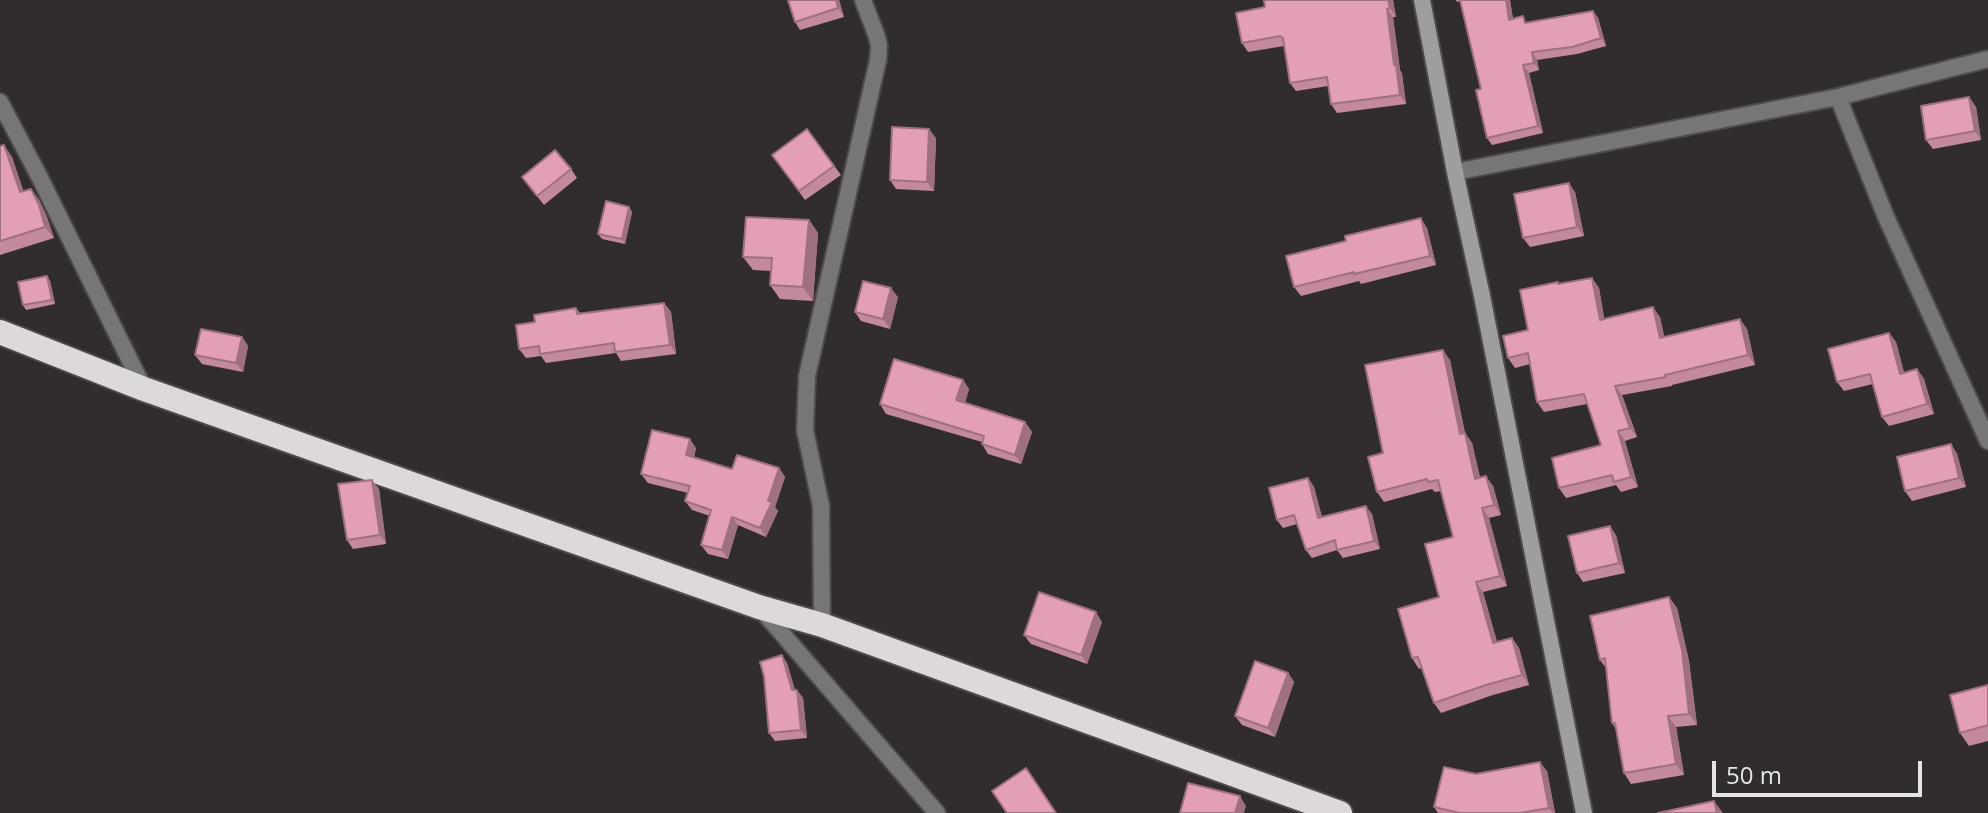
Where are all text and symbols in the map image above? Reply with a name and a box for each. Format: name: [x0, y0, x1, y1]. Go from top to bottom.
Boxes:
scale bar: [1716, 745, 1926, 795]
text: 50 m: [1726, 758, 1782, 791]

